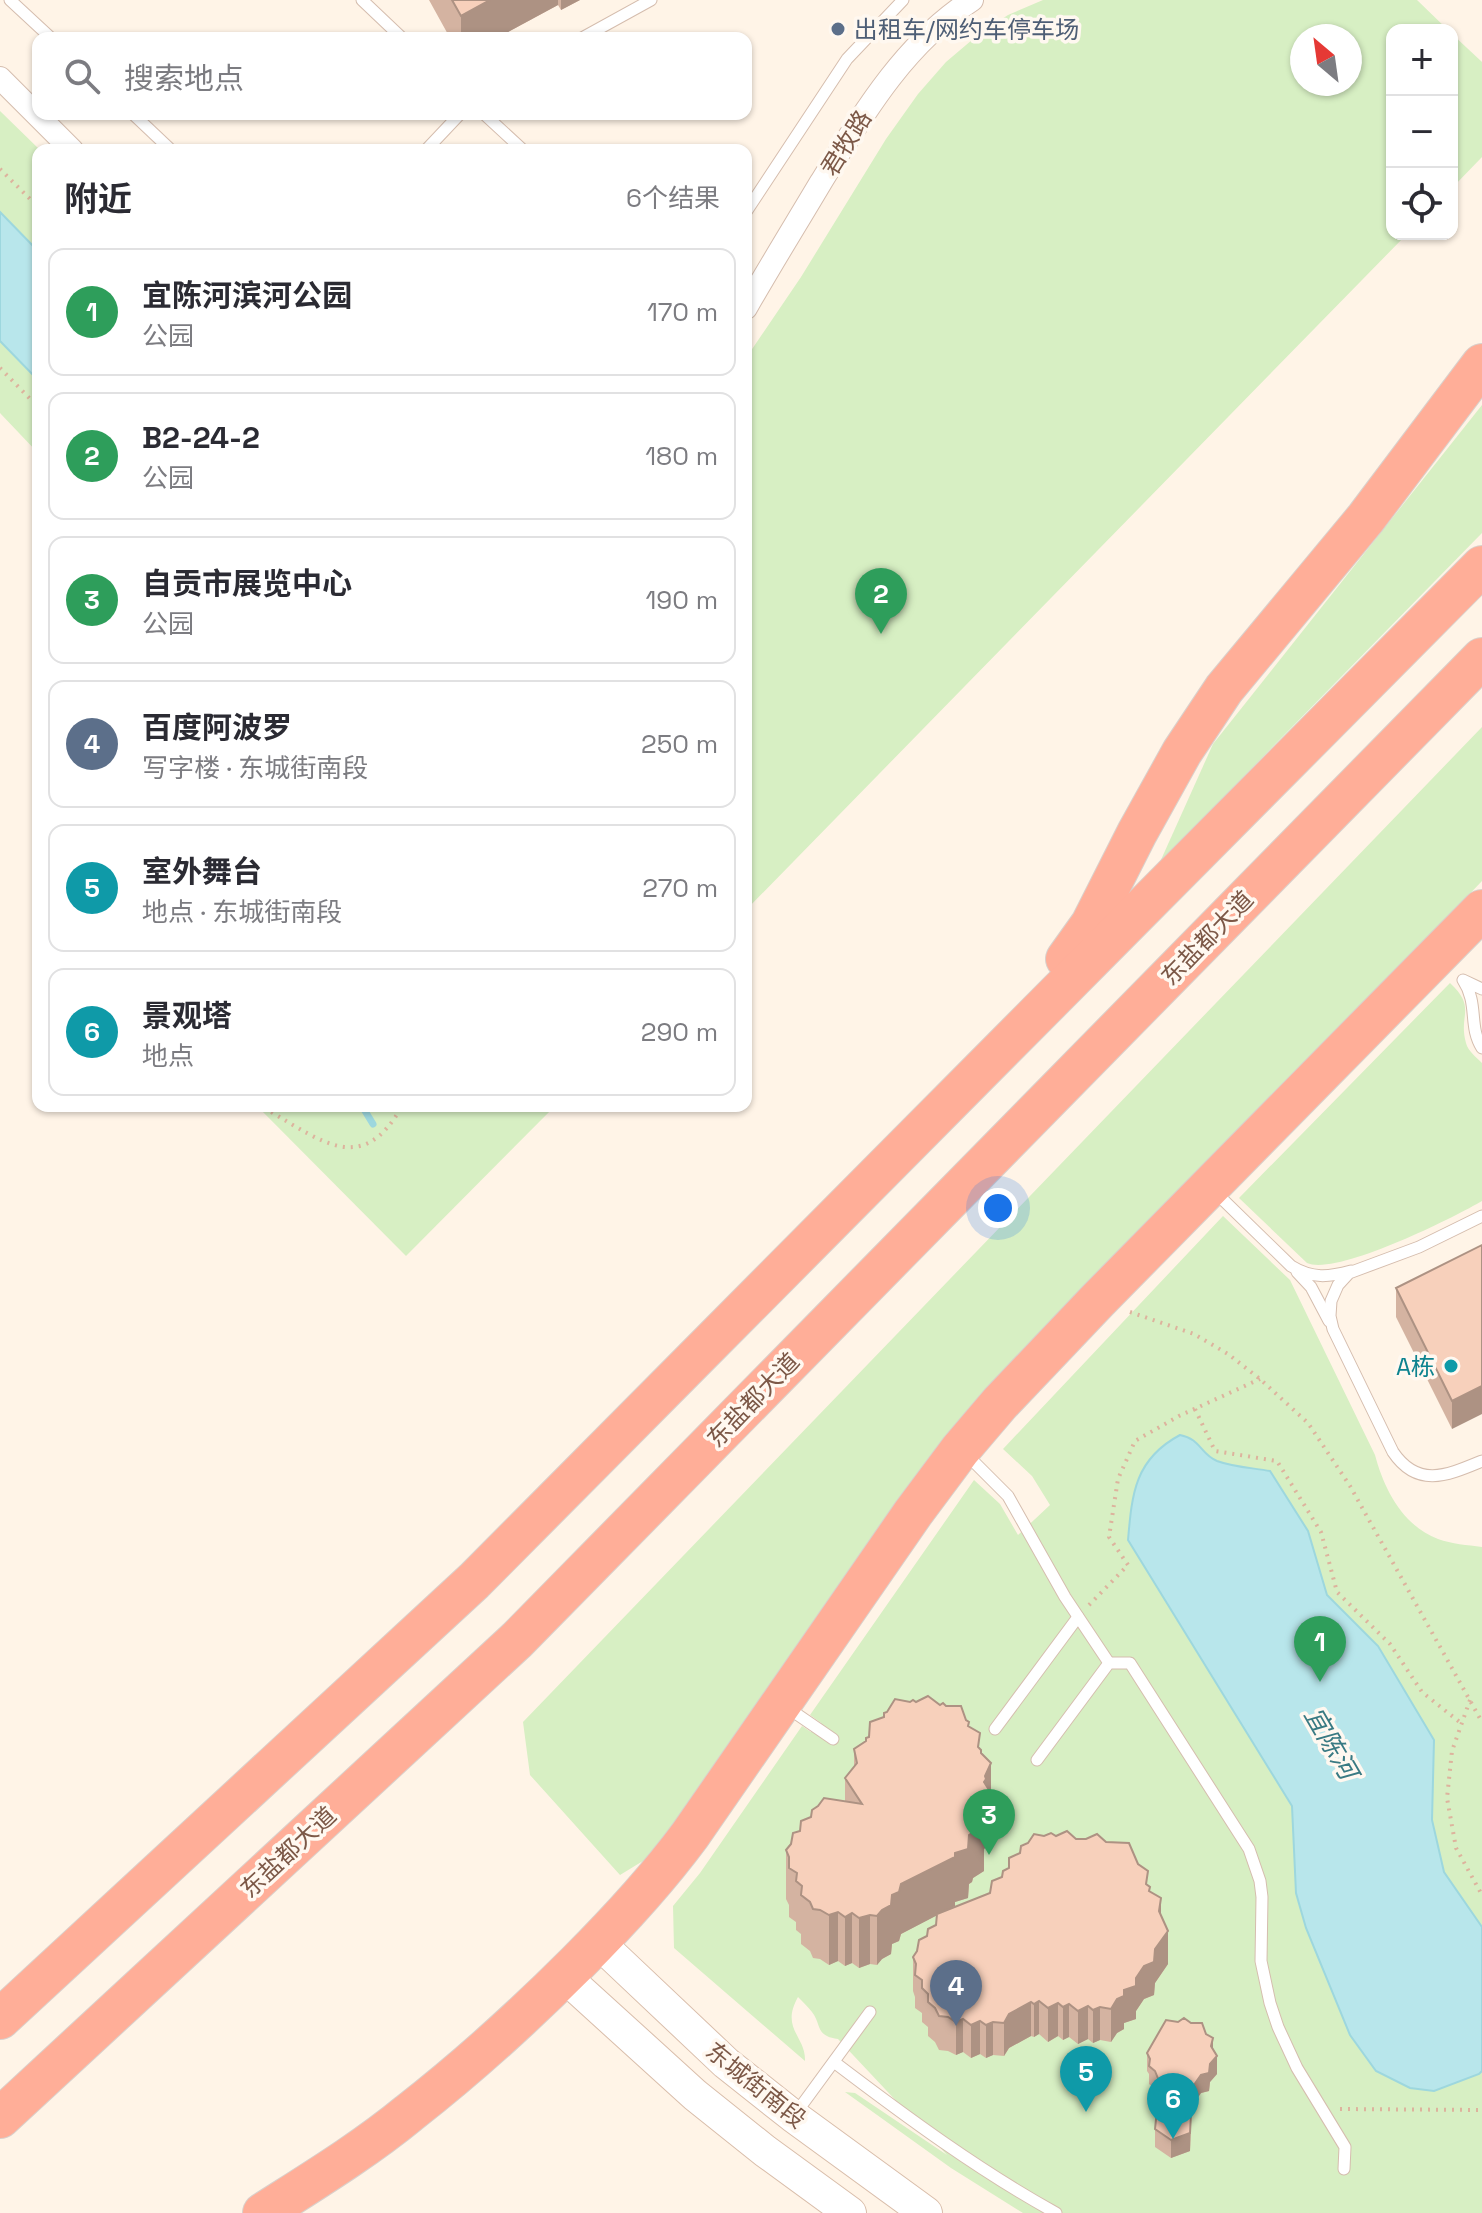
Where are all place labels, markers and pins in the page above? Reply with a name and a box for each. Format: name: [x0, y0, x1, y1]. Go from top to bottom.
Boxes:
place label: 出租车/网约车停车场: [854, 14, 1079, 45]
marker: 出租车/网约车停车场: [829, 20, 847, 38]
pin: 2: [855, 568, 907, 634]
place label: A栋: [1396, 1351, 1435, 1382]
marker: A栋: [1442, 1357, 1460, 1375]
pin: 1: [1294, 1616, 1346, 1682]
pin: 3: [963, 1789, 1015, 1855]
pin: 4: [930, 1960, 982, 2026]
pin: 5: [1060, 2046, 1112, 2112]
pin: 6: [1147, 2073, 1199, 2139]

